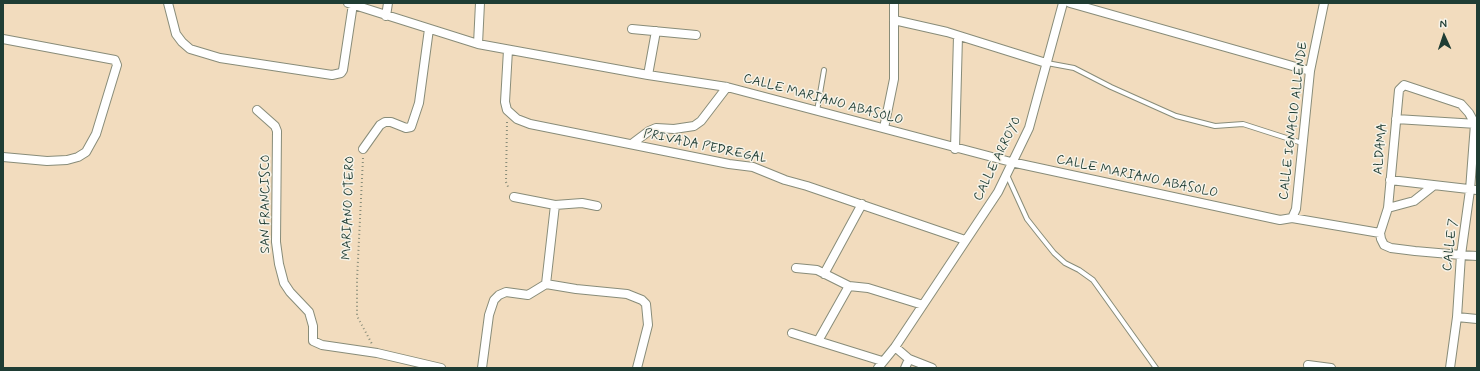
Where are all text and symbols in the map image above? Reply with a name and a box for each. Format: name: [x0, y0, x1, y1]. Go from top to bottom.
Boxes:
north arrow: [1424, 16, 1464, 56]
text: N: [1439, 17, 1447, 31]
street label: CALLE IGNACIO ALLENDE: [1277, 41, 1311, 201]
street label: CALLE MARIANO ABASOLO: [741, 71, 905, 129]
street label: CALLE ARROYO: [971, 114, 1025, 204]
street label: ALDAMA: [1371, 122, 1391, 176]
street label: PRIVADA PEDREGAL: [642, 126, 768, 168]
street label: CALLE MARIANO ABASOLO: [1055, 152, 1219, 202]
street label: SAN FRANCISCO: [258, 155, 274, 253]
street label: MARIANO OTERO: [339, 156, 359, 260]
street label: CALLE 7: [1440, 218, 1462, 272]

